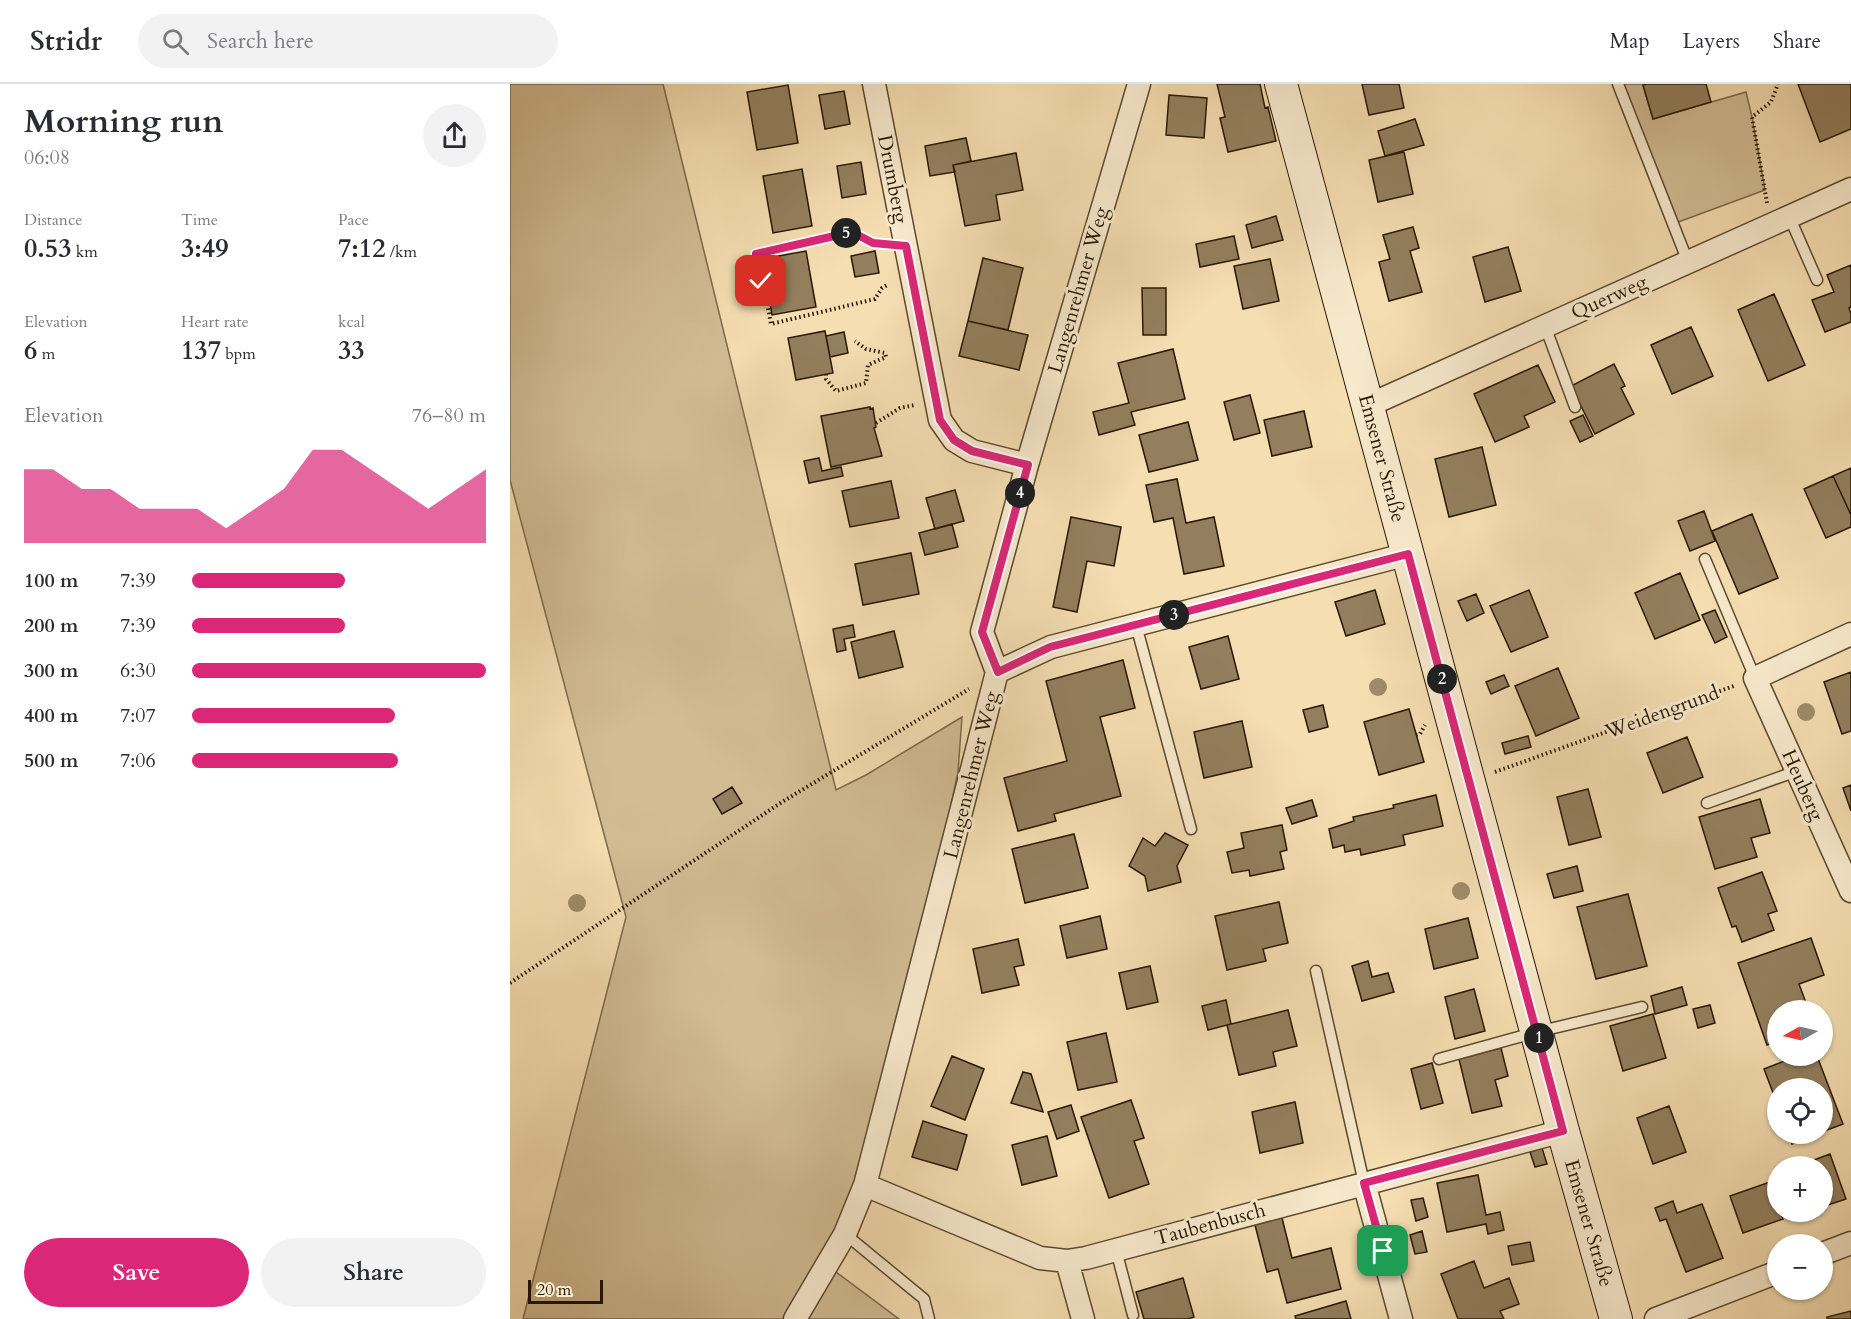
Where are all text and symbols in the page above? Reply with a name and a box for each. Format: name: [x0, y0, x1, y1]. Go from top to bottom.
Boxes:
search box: [138, 14, 558, 68]
text: Stridr: [30, 22, 102, 60]
icon: search: [159, 25, 192, 58]
text: Search here: [207, 26, 314, 56]
text: Map: [1610, 27, 1650, 56]
text: Layers: [1683, 27, 1740, 56]
text: Share: [1773, 27, 1821, 56]
text: Morning run: [24, 99, 224, 144]
button: share: [423, 104, 486, 167]
street label: Drumberg: [871, 132, 915, 226]
text: 06:08: [24, 144, 70, 171]
street label: Langenrehmer Weg: [1041, 203, 1115, 376]
text: Distance: [24, 209, 82, 231]
text: Time: [181, 209, 218, 231]
text: Pace: [338, 209, 369, 231]
pin: 5: [831, 218, 861, 248]
text: 5: [842, 222, 850, 244]
text: 0.53: [24, 231, 72, 266]
text: 3:49: [181, 231, 229, 266]
text: 7:12: [338, 231, 386, 266]
text: km: [72, 241, 98, 263]
text: /km: [386, 241, 417, 263]
pin: [735, 255, 786, 306]
icon: check: [744, 264, 777, 297]
street label: Querweg: [1567, 268, 1652, 326]
text: Elevation: [24, 311, 88, 333]
text: Heart rate: [181, 311, 249, 333]
text: kcal: [338, 311, 365, 333]
text: 6: [24, 333, 37, 368]
text: 137: [181, 333, 221, 368]
text: 33: [338, 333, 365, 368]
text: m: [37, 343, 55, 365]
text: bpm: [221, 343, 256, 365]
street label: Emsener Straße: [1352, 391, 1412, 525]
text: Elevation: [24, 402, 103, 429]
text: 76–80 m: [412, 402, 486, 429]
pin: 4: [1005, 478, 1035, 508]
text: 4: [1016, 482, 1024, 504]
text: 100 m: [24, 567, 79, 594]
text: 7:39: [120, 567, 156, 594]
pin: 3: [1159, 600, 1189, 630]
text: 3: [1170, 604, 1178, 626]
text: 200 m: [24, 612, 79, 639]
text: 7:39: [120, 612, 156, 639]
text: 300 m: [24, 657, 79, 684]
text: 6:30: [120, 657, 156, 684]
pin: 2: [1427, 664, 1457, 694]
text: 2: [1438, 668, 1446, 690]
street label: Weidengrund: [1600, 679, 1723, 745]
street label: Langenrehmer Weg: [937, 687, 1005, 862]
text: 400 m: [24, 702, 79, 729]
text: 7:07: [120, 702, 156, 729]
street label: Heuberg: [1775, 745, 1831, 826]
text: 500 m: [24, 747, 79, 774]
text: 7:06: [120, 747, 156, 774]
north arrow: [1767, 1000, 1833, 1066]
map controls: [1767, 1000, 1833, 1300]
pin: 1: [1524, 1023, 1554, 1053]
text: 1: [1535, 1027, 1543, 1049]
button: locate: [1767, 1078, 1833, 1144]
street label: Emsener Straße: [1558, 1156, 1620, 1290]
button: +: [1767, 1156, 1833, 1222]
street label: Taubenbusch: [1151, 1196, 1269, 1252]
pin: [1357, 1225, 1408, 1276]
icon: arrive: [1366, 1234, 1399, 1267]
button: −: [1767, 1234, 1833, 1300]
button: Save: [24, 1238, 249, 1307]
button: Share: [261, 1238, 486, 1307]
scale bar: [528, 1277, 603, 1304]
text: 20 m: [537, 1279, 571, 1301]

